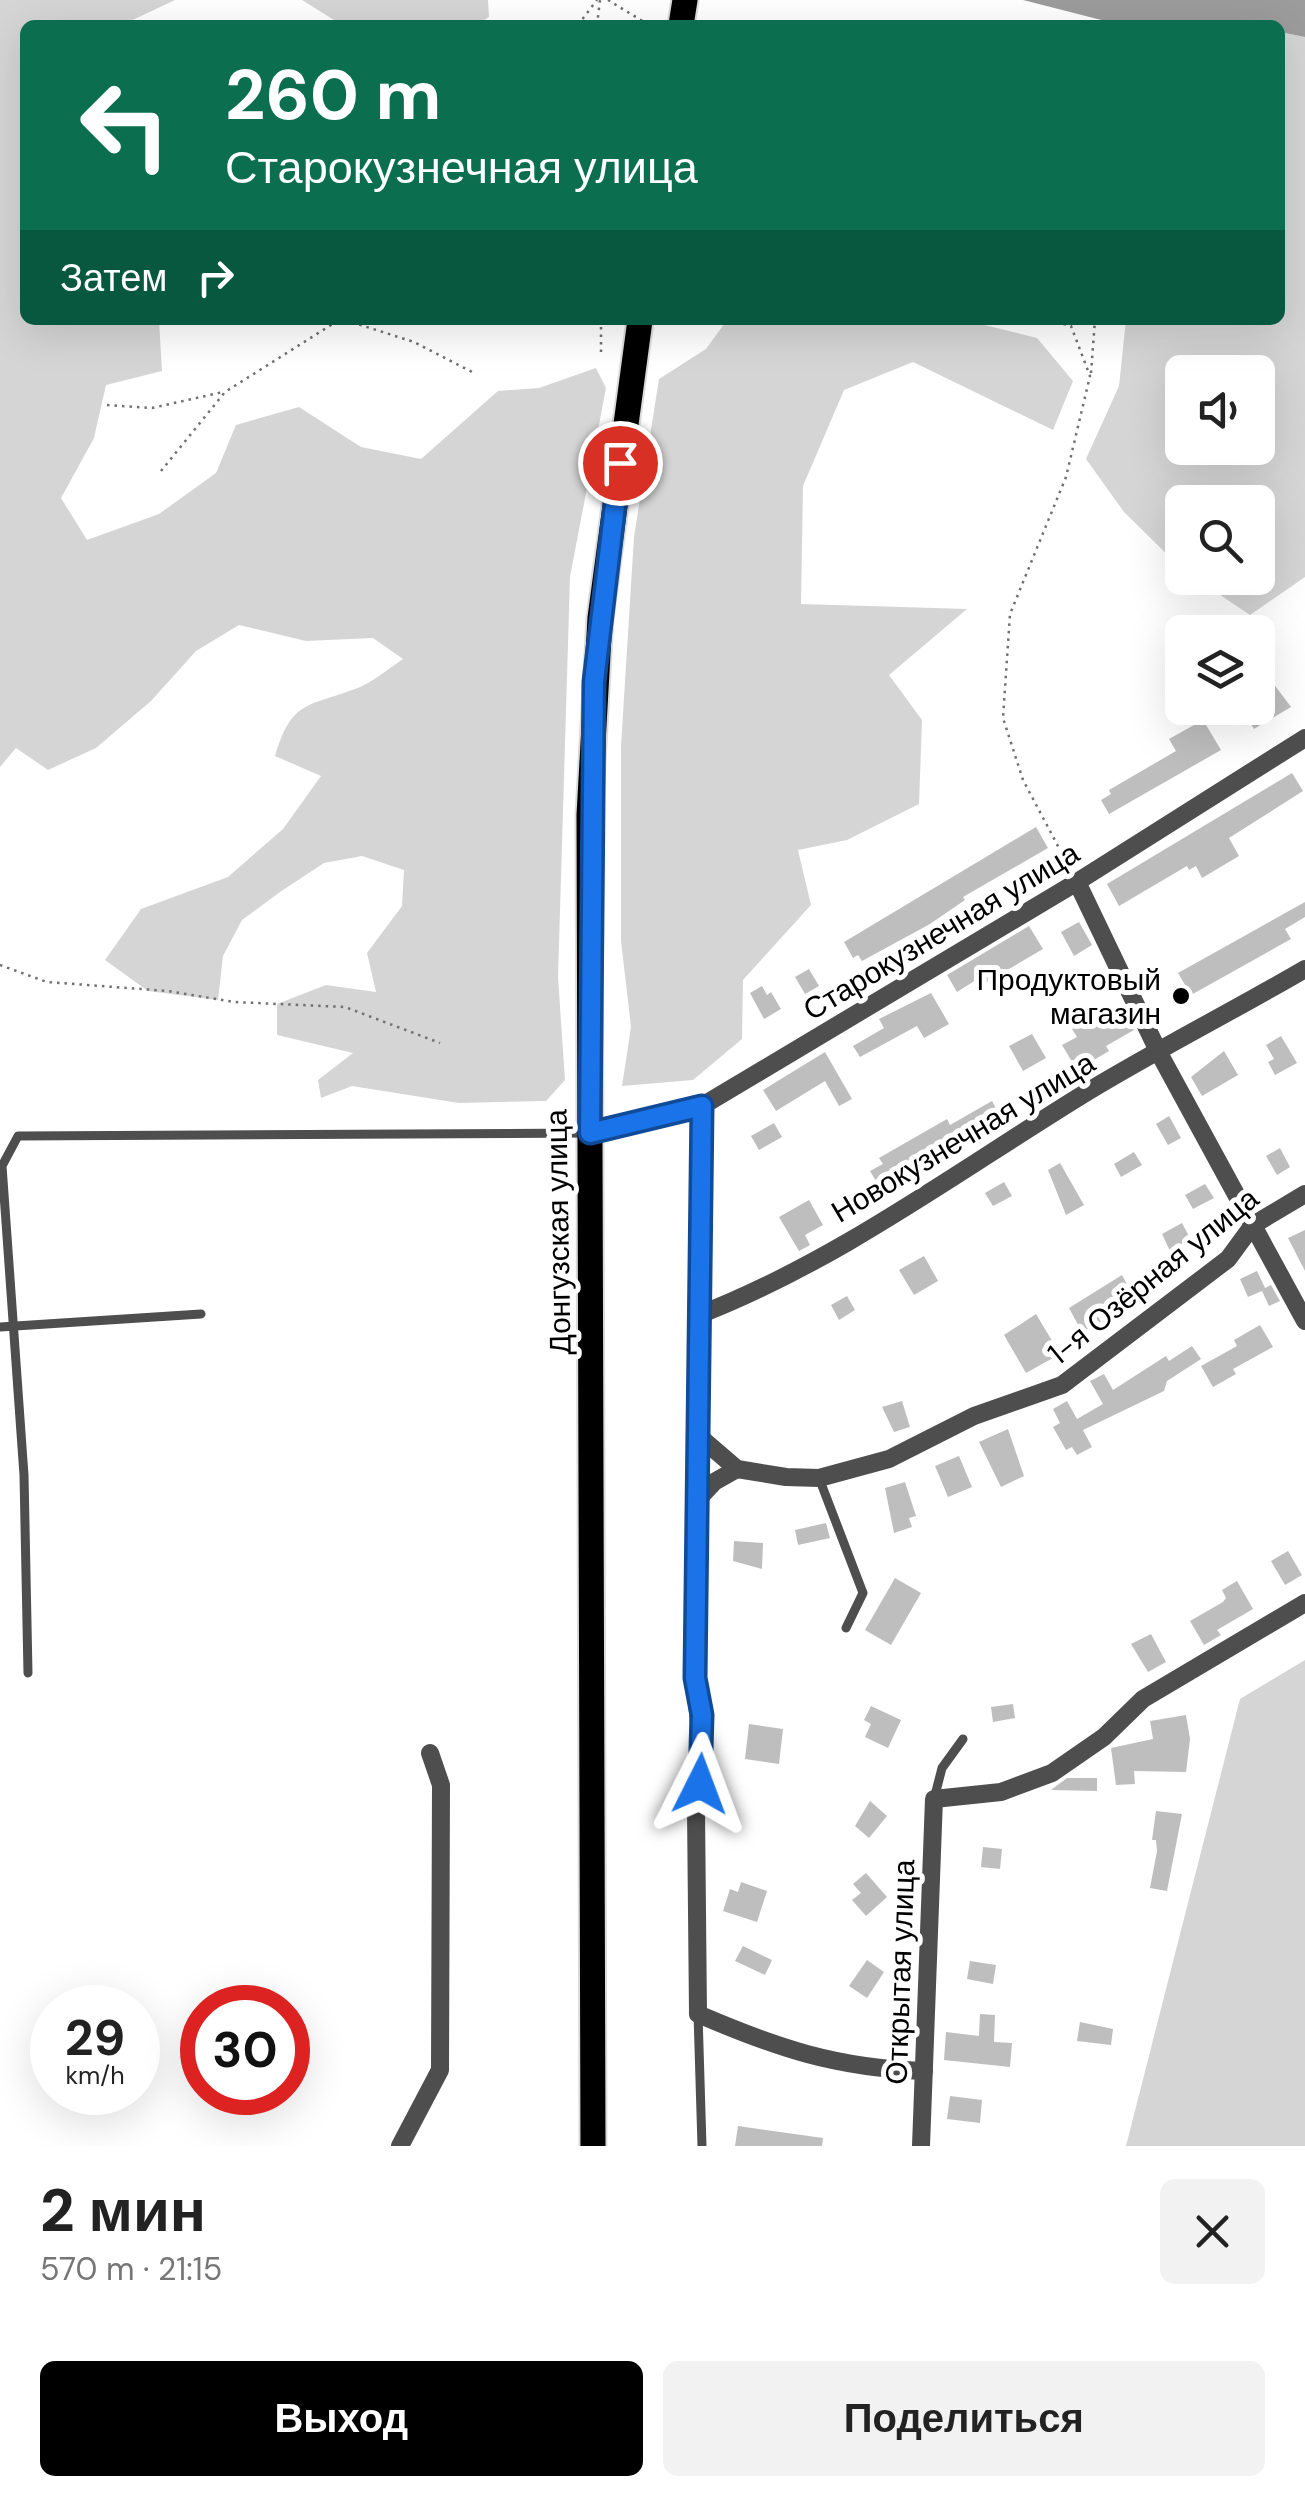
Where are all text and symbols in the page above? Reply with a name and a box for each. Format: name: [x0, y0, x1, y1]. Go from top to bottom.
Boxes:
text: 260 m: [225, 50, 441, 141]
icon: left: [60, 60, 190, 190]
text: Старокузнечная улица: [225, 138, 698, 197]
icon: right: [188, 250, 243, 305]
text: Затем: [60, 253, 168, 303]
map controls: [1165, 355, 1275, 725]
button: sound: [1165, 355, 1275, 465]
pin: [578, 421, 663, 506]
icon: arrive: [593, 436, 648, 491]
button: search: [1165, 485, 1275, 595]
button: layers: [1165, 615, 1275, 725]
street label: Старокузнечная улица: [796, 833, 1086, 1029]
place label: Продуктовый магазин: [976, 960, 1161, 1033]
marker: Продуктовый магазин: [1170, 985, 1192, 1007]
street label: Новокузнечная улица: [824, 1043, 1102, 1231]
street label: Донгузская улица: [536, 1109, 580, 1355]
street label: 1-я Озёрная улица: [1040, 1179, 1267, 1373]
position arrow: [648, 1732, 752, 1836]
street label: Открытая улица: [877, 1858, 923, 2085]
speed limit sign: 30: [180, 1985, 310, 2115]
text: 29: [65, 2005, 125, 2071]
text: km/h: [65, 2059, 125, 2092]
text: 2 мин: [40, 2171, 206, 2250]
button: close: [1160, 2179, 1265, 2284]
text: 570 m · 21:15: [40, 2248, 222, 2290]
button: Выход: [40, 2361, 643, 2476]
button: Поделиться: [663, 2361, 1265, 2476]

